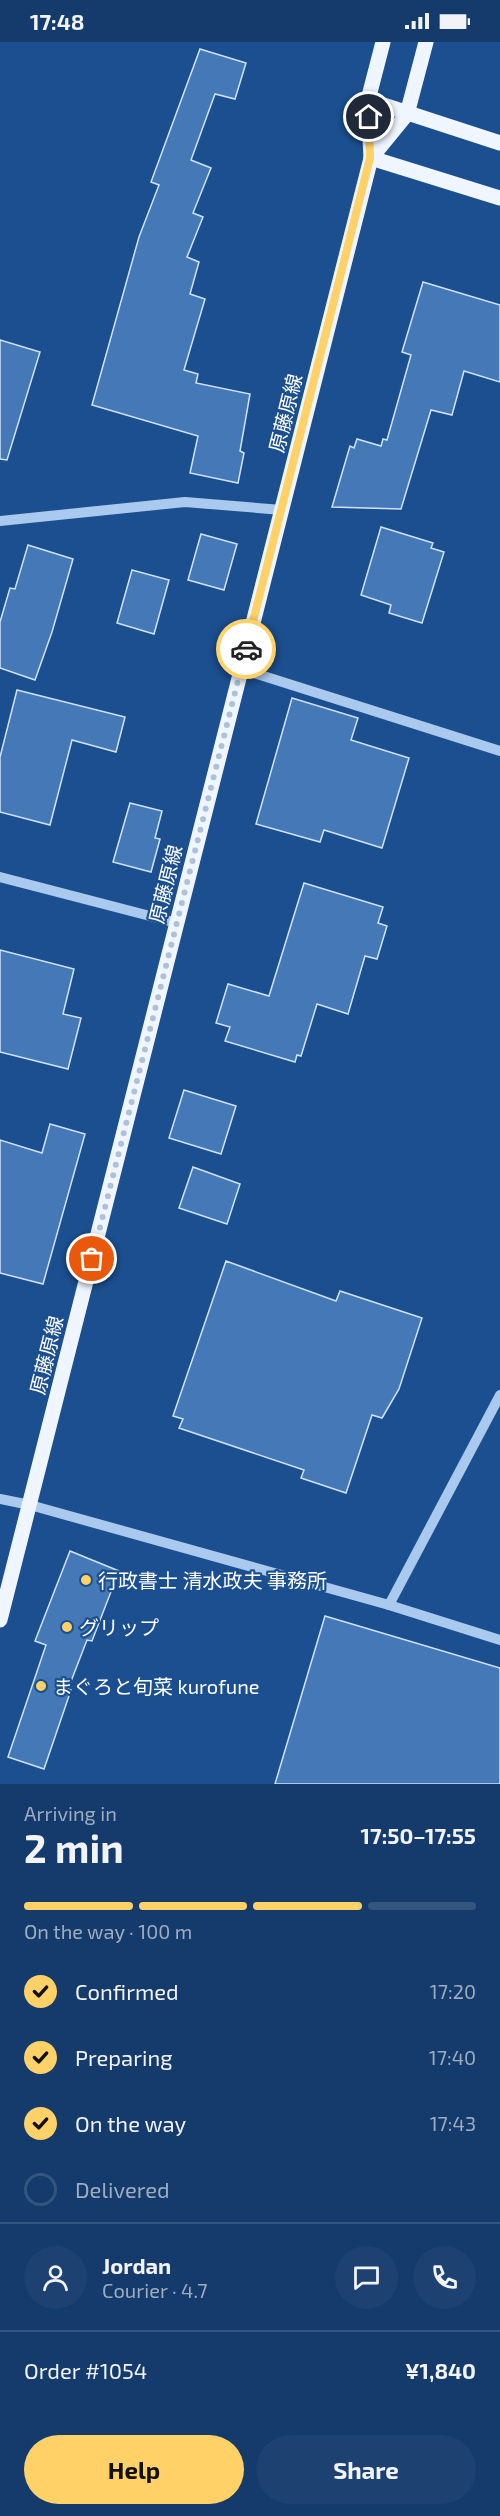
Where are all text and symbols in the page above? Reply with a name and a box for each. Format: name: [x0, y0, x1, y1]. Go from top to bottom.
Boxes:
text: 17:48: [30, 8, 85, 34]
pin: [343, 91, 394, 142]
icon: home: [352, 100, 385, 133]
street label: 原藤原線: [264, 371, 306, 455]
courier: [216, 619, 276, 679]
icon: car: [230, 633, 263, 666]
street label: 原藤原線: [144, 842, 186, 926]
pin: [66, 1233, 117, 1284]
icon: bag: [75, 1242, 108, 1275]
street label: 原藤原線: [25, 1313, 67, 1397]
place label: 行政書士 清水政夫 事務所: [98, 1568, 327, 1592]
marker: 行政書士 清水政夫 事務所: [79, 1573, 93, 1587]
place label: グリップ: [79, 1615, 159, 1639]
marker: グリップ: [60, 1620, 74, 1634]
place label: まぐろと旬菜 kurofune: [53, 1674, 260, 1698]
marker: まぐろと旬菜 kurofune: [34, 1679, 48, 1693]
text: Arriving in: [24, 1801, 117, 1825]
text: 17:50–17:55: [361, 1822, 476, 1848]
text: 2 min: [24, 1824, 124, 1871]
text: On the way · 100 m: [24, 1919, 192, 1943]
icon: check: [24, 1975, 57, 2008]
text: Confirmed: [75, 1978, 179, 2004]
text: 17:20: [430, 1979, 476, 2003]
icon: check: [24, 2041, 57, 2074]
text: Preparing: [75, 2044, 173, 2070]
text: 17:40: [429, 2045, 476, 2069]
icon: check: [24, 2107, 57, 2140]
text: On the way: [75, 2110, 186, 2136]
text: 17:43: [430, 2111, 476, 2135]
text: Delivered: [75, 2176, 170, 2202]
button: person: [24, 2246, 87, 2309]
button: chat: [335, 2246, 398, 2309]
button: phone: [413, 2246, 476, 2309]
text: Jordan: [102, 2252, 171, 2278]
text: Courier · 4.7: [102, 2278, 208, 2302]
text: Order #1054: [24, 2357, 147, 2383]
text: ¥1,840: [405, 2357, 476, 2383]
button: Help: [24, 2435, 244, 2504]
button: Share: [256, 2435, 476, 2504]

